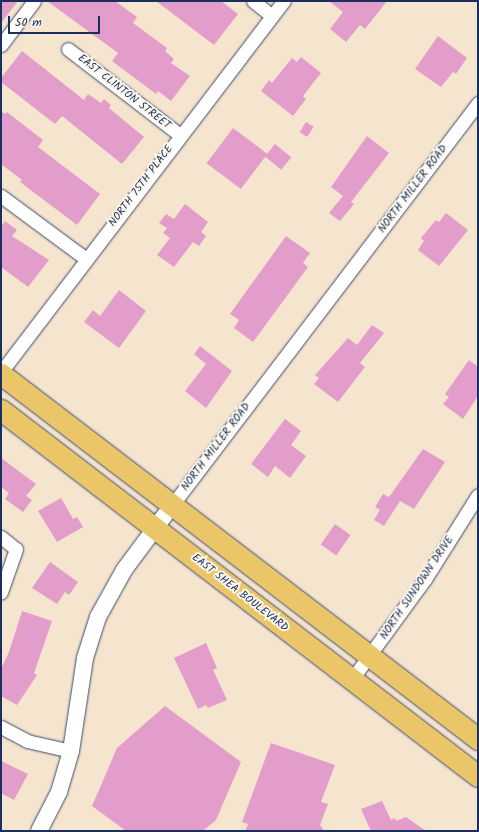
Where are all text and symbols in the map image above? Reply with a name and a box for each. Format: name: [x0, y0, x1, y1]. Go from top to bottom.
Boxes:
scale bar: [10, 8, 102, 34]
text: 50 m: [15, 13, 42, 32]
street label: EAST CLINTON STREET: [75, 52, 173, 132]
street label: NORTH MILLER ROAD: [376, 142, 450, 236]
street label: NORTH 75TH PLACE: [106, 143, 176, 229]
street label: NORTH MILLER ROAD: [179, 400, 253, 494]
street label: NORTH SUNDOWN DRIVE: [378, 534, 456, 642]
street label: EAST SHEA BOULEVARD: [189, 551, 291, 635]

